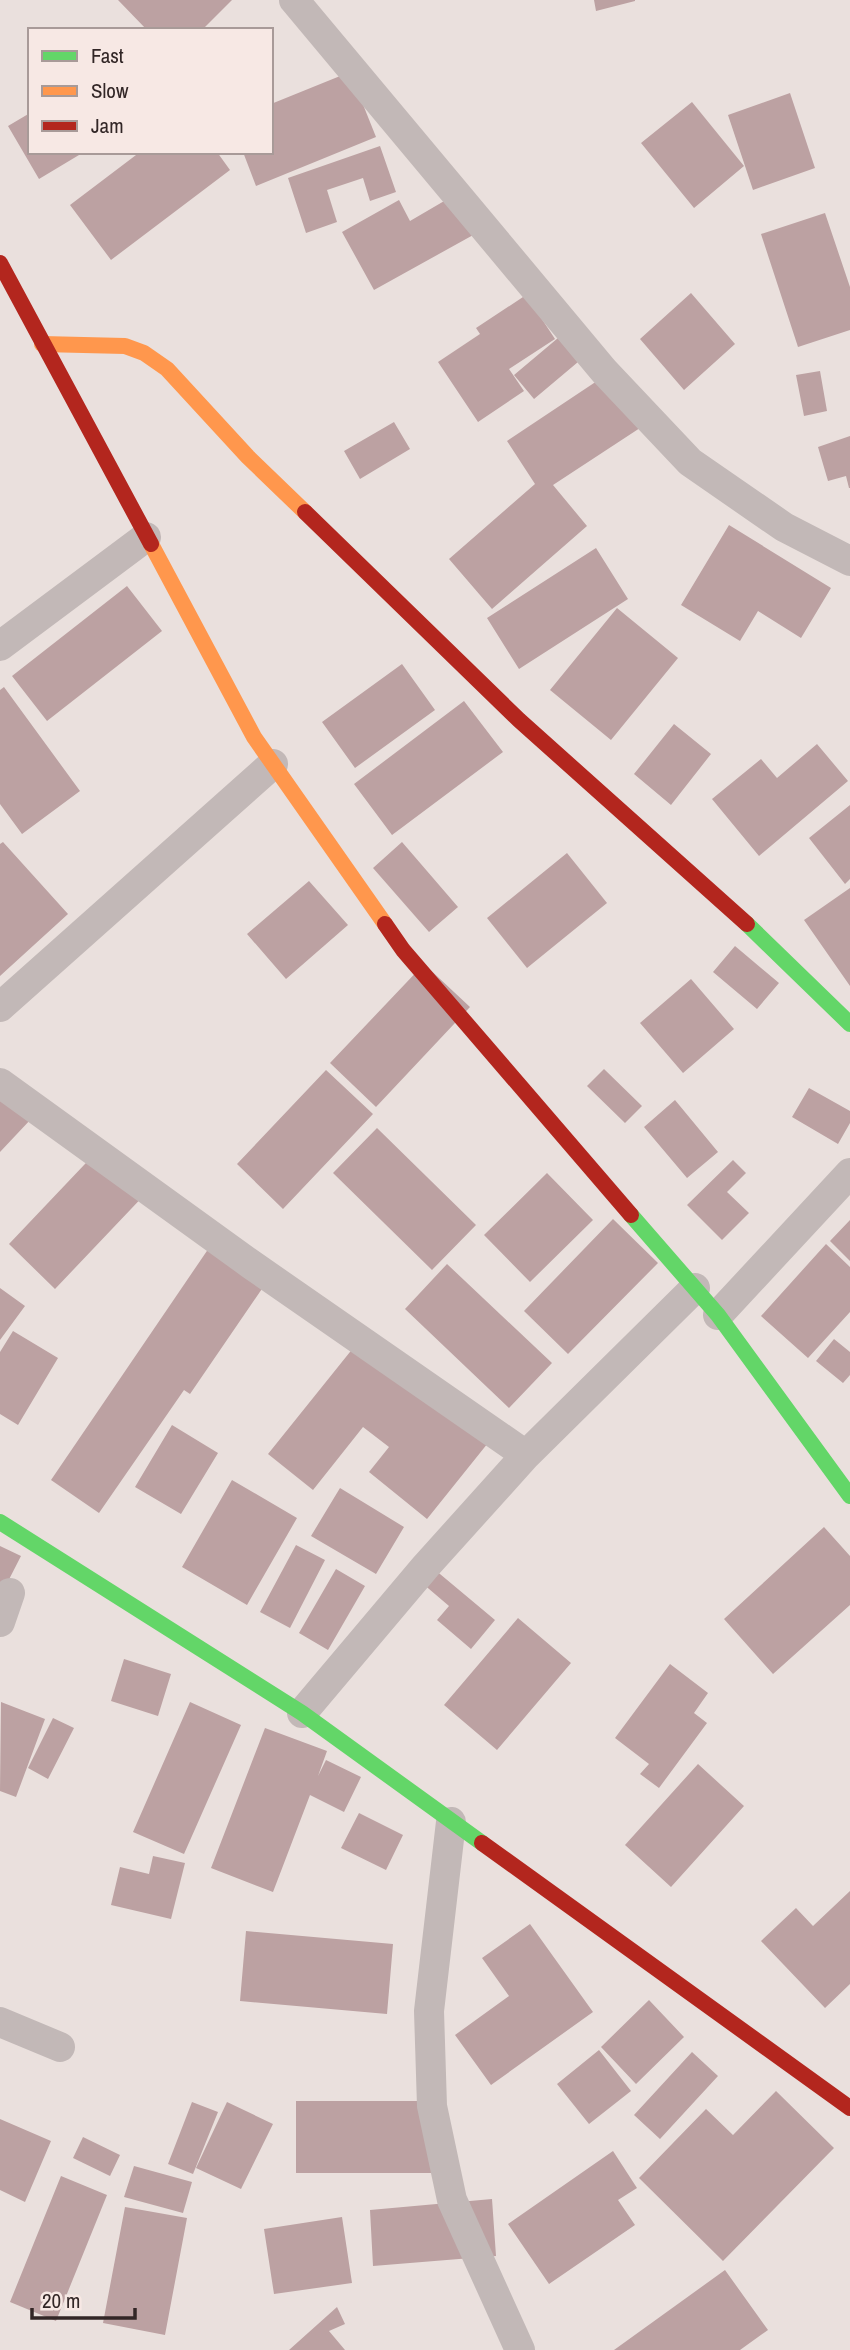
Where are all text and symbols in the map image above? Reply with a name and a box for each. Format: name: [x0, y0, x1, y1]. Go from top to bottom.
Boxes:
legend: [28, 28, 273, 154]
text: Fast: [91, 41, 124, 70]
text: Slow: [91, 76, 129, 105]
text: Jam: [91, 111, 124, 140]
scale bar: [32, 2276, 135, 2320]
text: 20 m: [42, 2286, 80, 2315]

